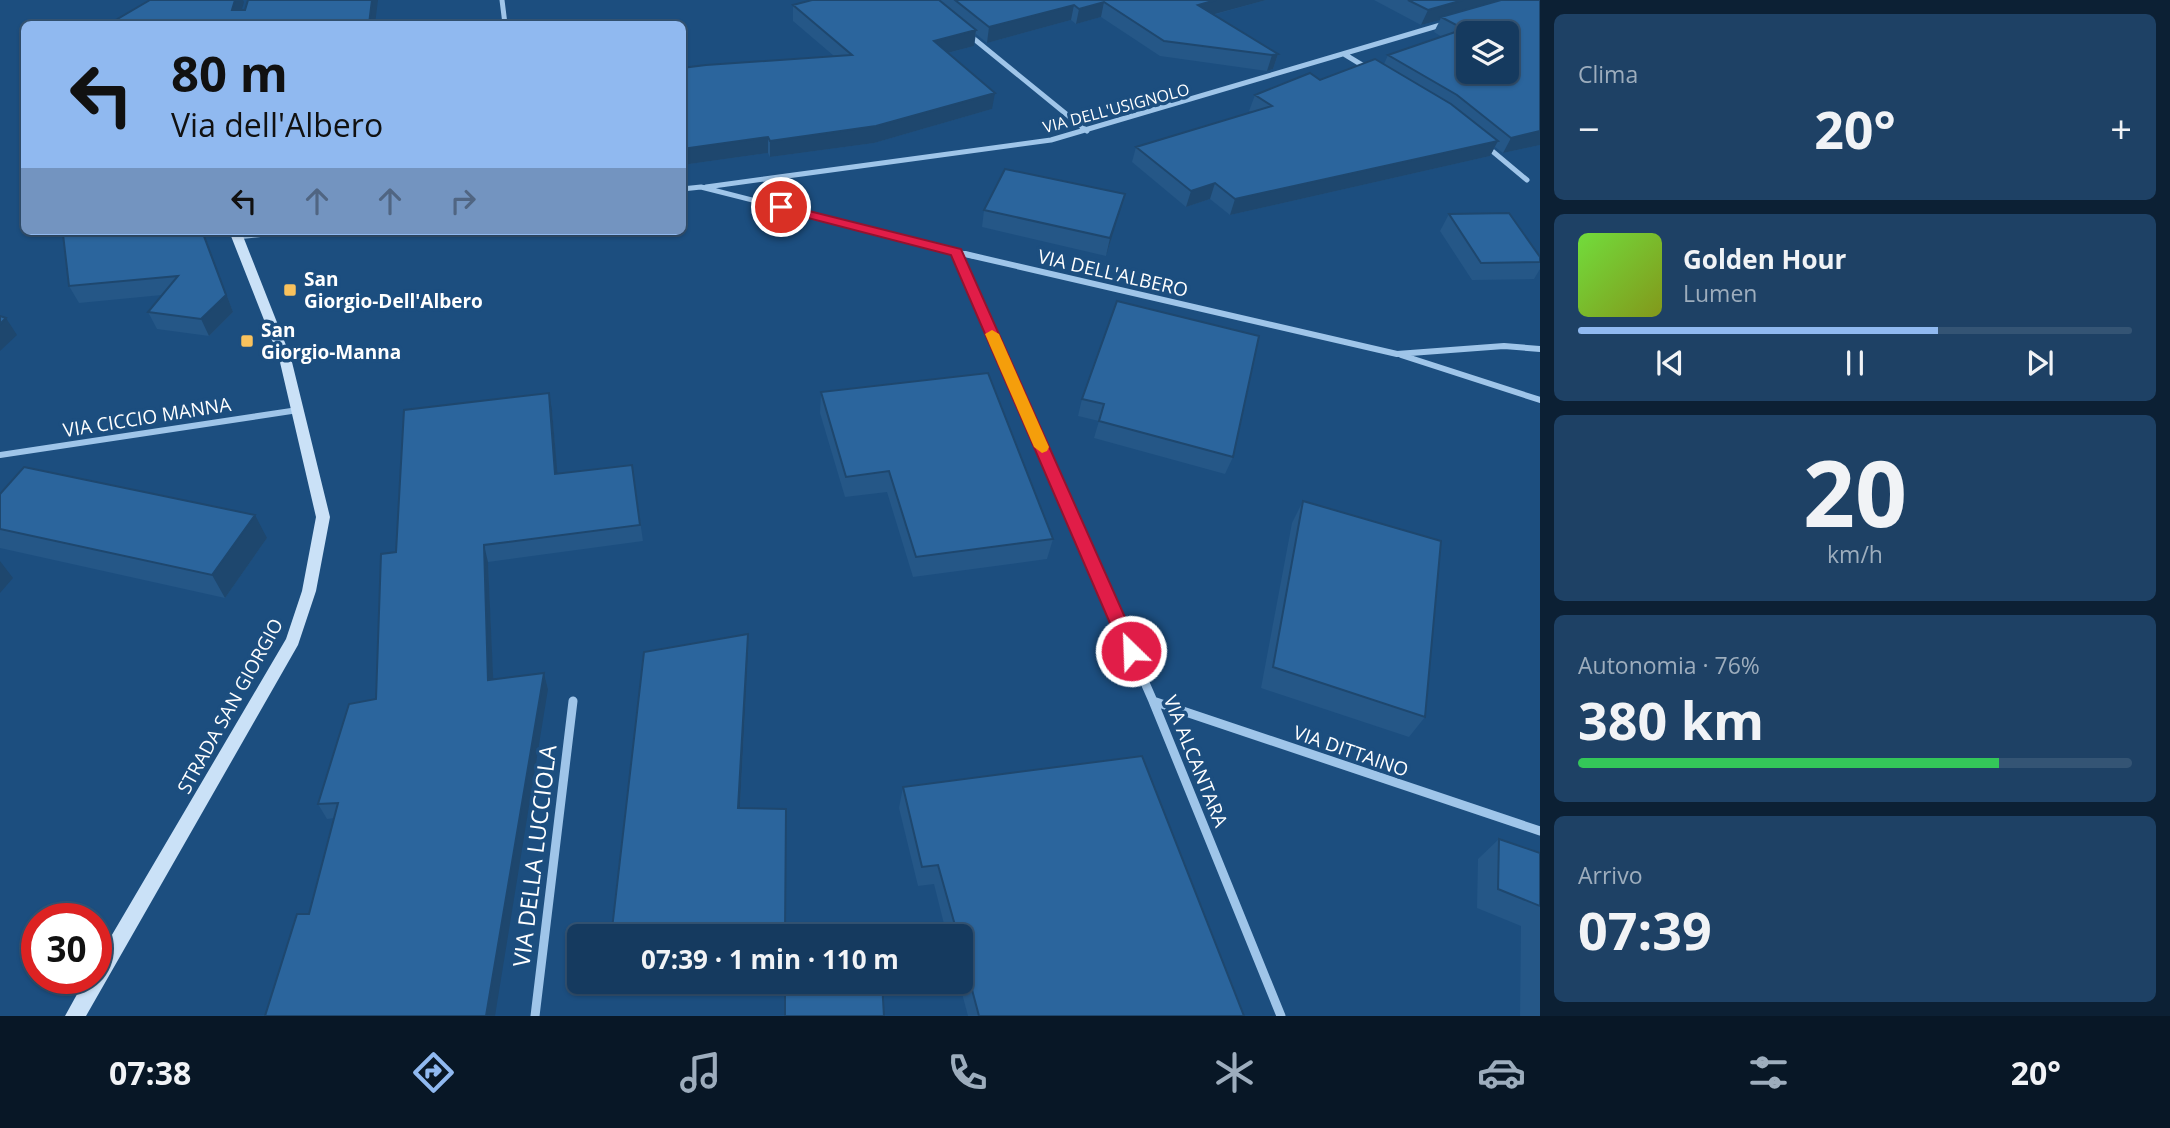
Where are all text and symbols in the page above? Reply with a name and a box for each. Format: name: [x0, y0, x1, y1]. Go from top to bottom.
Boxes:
map controls: [1456, 21, 1519, 84]
button: layers: [1456, 21, 1519, 84]
text: 80 m: [171, 40, 288, 106]
icon: left: [56, 49, 147, 140]
text: Clima: [1578, 58, 1638, 90]
street label: VIA DELL'USIGNOLO: [1040, 78, 1192, 138]
text: 20°: [1814, 93, 1896, 164]
text: −: [1578, 102, 1600, 154]
text: +: [2110, 102, 2132, 154]
text: Via dell'Albero: [171, 103, 383, 146]
pin: [751, 177, 811, 237]
icon: left: [225, 182, 263, 220]
icon: ahead: [298, 182, 336, 220]
icon: ahead: [371, 182, 409, 220]
icon: right: [444, 182, 482, 220]
icon: arrive: [762, 188, 800, 226]
text: Golden Hour: [1683, 241, 1846, 277]
street label: VIA DELL'ALBERO: [1035, 243, 1191, 303]
place label: San Giorgio-Dell'Albero: [304, 266, 483, 314]
text: Lumen: [1683, 277, 1757, 309]
marker: San Giorgio-Dell'Albero: [282, 282, 298, 298]
place label: San Giorgio-Manna: [261, 317, 401, 365]
marker: San Giorgio-Manna: [239, 333, 255, 349]
icon: previous: [1651, 344, 1689, 382]
icon: pause: [1836, 344, 1874, 382]
icon: next: [2021, 344, 2059, 382]
street label: VIA CICCIO MANNA: [61, 391, 233, 443]
text: 20: [1803, 430, 1907, 554]
text: km/h: [1827, 538, 1883, 570]
street label: STRADA SAN GIORGIO: [171, 614, 289, 798]
position arrow: [1094, 614, 1168, 688]
text: Autonomia · 76%: [1578, 649, 1760, 681]
text: 380 km: [1578, 684, 1764, 755]
street label: VIA ALCANTARA: [1158, 691, 1234, 831]
street label: VIA DITTAINO: [1290, 719, 1412, 783]
street label: VIA DELLA LUCCIOLA: [505, 743, 564, 969]
text: Arrivo: [1578, 859, 1642, 891]
text: 07:39: [1578, 894, 1712, 965]
speed limit sign: 30: [21, 903, 112, 994]
text: 07:39 · 1 min · 110 m: [641, 941, 899, 977]
icon: directions: [409, 1048, 458, 1097]
icon: music: [676, 1048, 725, 1097]
icon: phone: [943, 1048, 992, 1097]
icon: climate: [1210, 1048, 1259, 1097]
icon: car: [1477, 1048, 1526, 1097]
icon: filters: [1744, 1048, 1793, 1097]
text: 07:38: [109, 1051, 191, 1094]
text: 20°: [2011, 1051, 2061, 1094]

